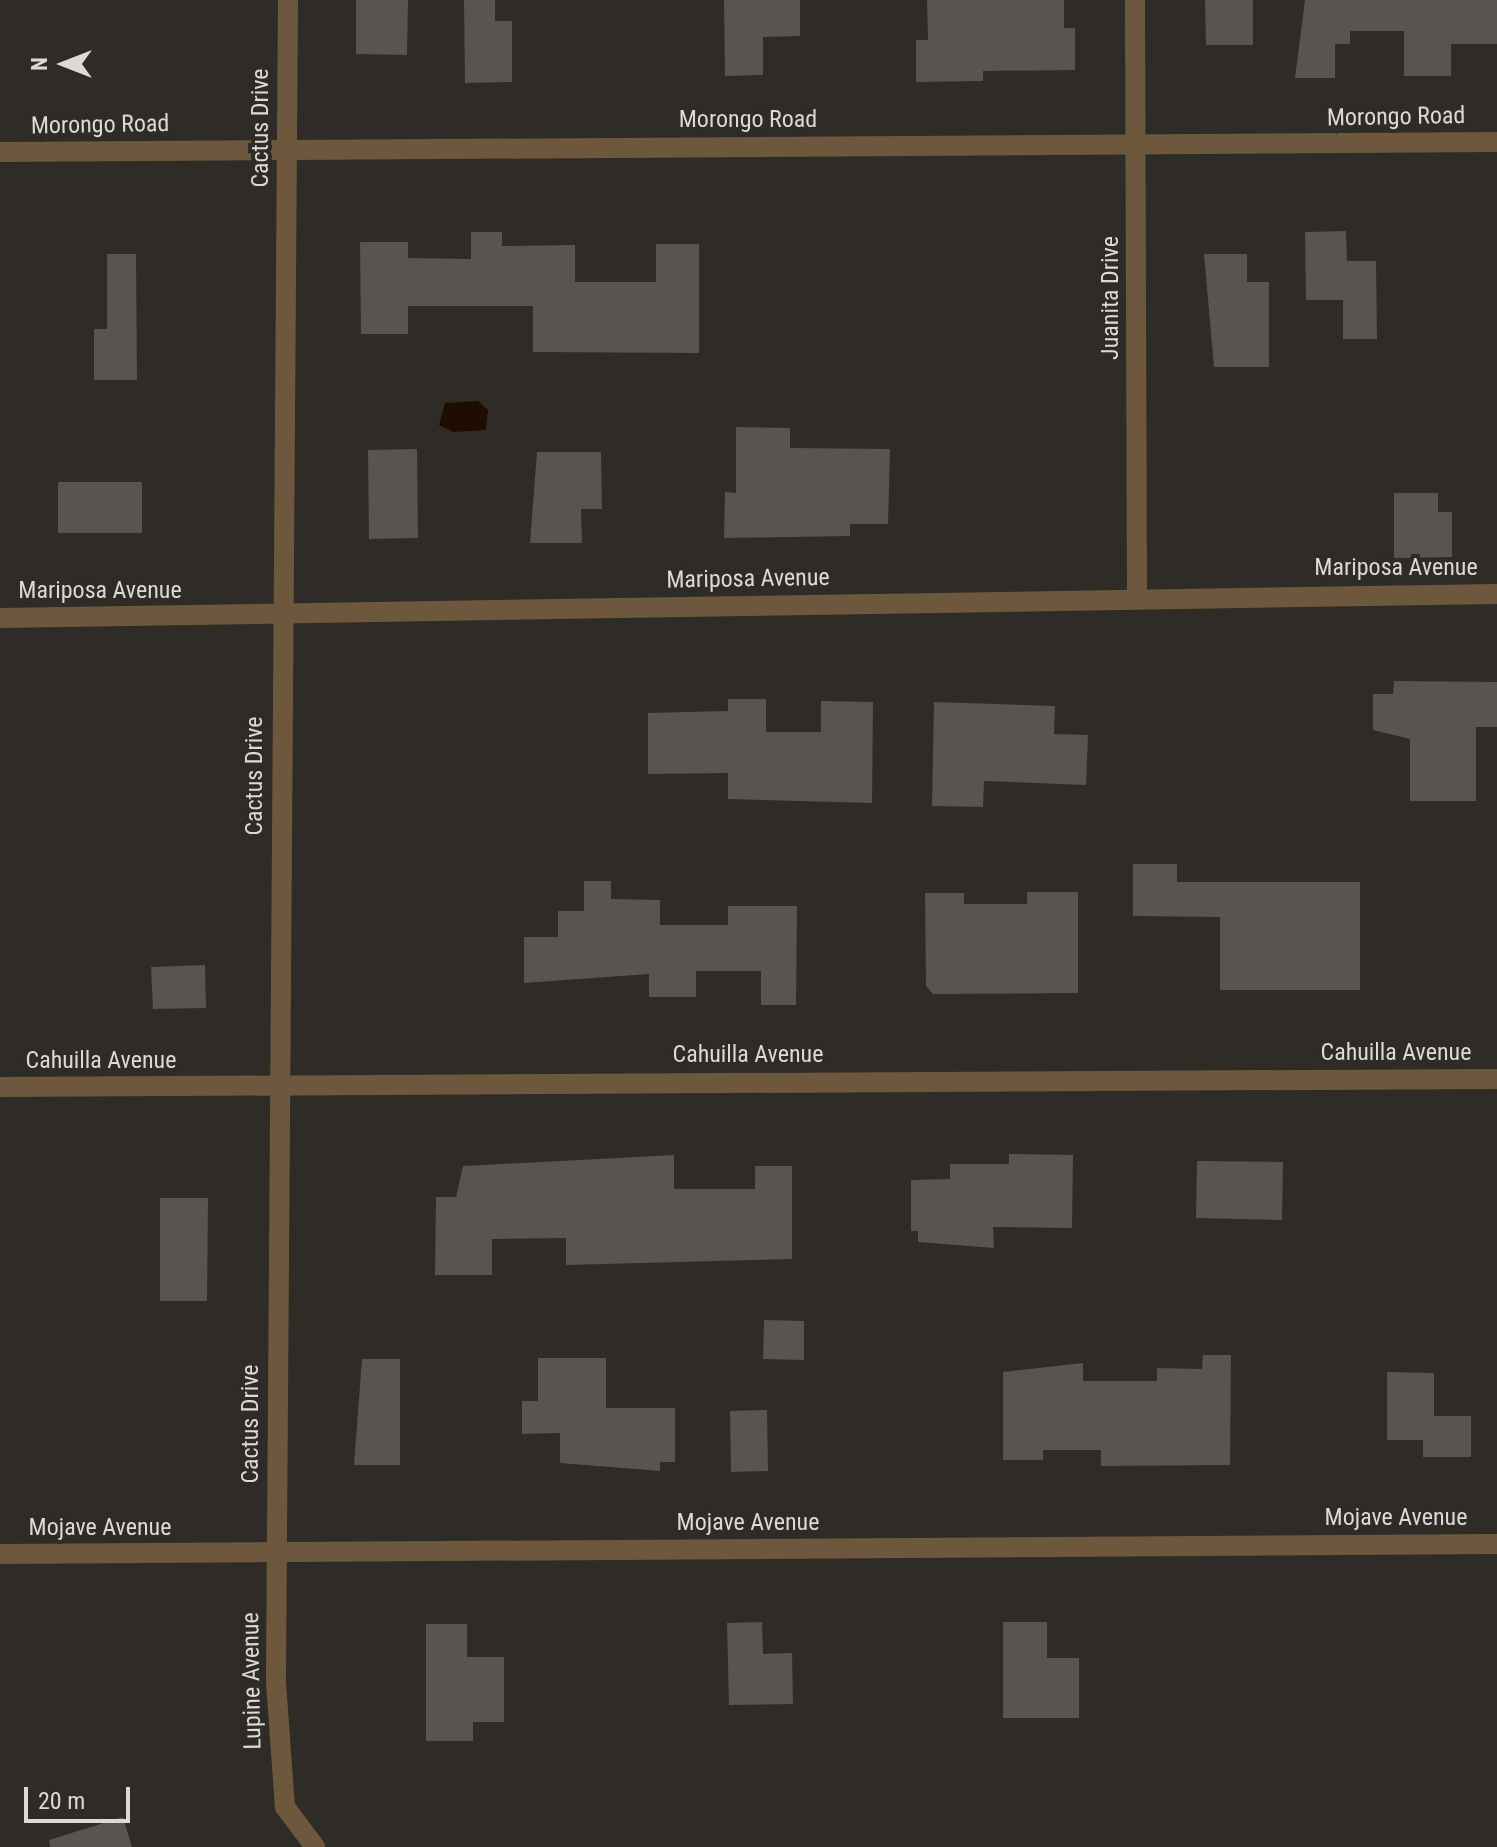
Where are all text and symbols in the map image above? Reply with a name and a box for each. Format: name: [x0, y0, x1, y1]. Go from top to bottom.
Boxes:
north arrow: [24, 24, 104, 104]
text: N: [27, 57, 52, 71]
street label: Cactus Drive: [247, 68, 275, 188]
street label: Morongo Road: [1327, 101, 1465, 133]
street label: Morongo Road: [679, 106, 817, 134]
street label: Morongo Road: [31, 109, 169, 141]
street label: Juanita Drive: [1097, 236, 1125, 360]
street label: Mariposa Avenue: [1314, 554, 1478, 582]
street label: Mariposa Avenue: [666, 563, 830, 595]
street label: Mariposa Avenue: [18, 577, 182, 605]
street label: Cactus Drive: [241, 716, 269, 836]
street label: Cahuilla Avenue: [1321, 1039, 1471, 1067]
street label: Cahuilla Avenue: [673, 1041, 823, 1069]
street label: Cahuilla Avenue: [26, 1047, 176, 1075]
street label: Cactus Drive: [237, 1364, 265, 1484]
street label: Mojave Avenue: [1325, 1504, 1467, 1532]
street label: Mojave Avenue: [677, 1509, 819, 1537]
street label: Mojave Avenue: [29, 1514, 171, 1542]
street label: Lupine Avenue: [236, 1612, 268, 1750]
scale bar: [28, 1771, 134, 1821]
text: 20 m: [38, 1787, 85, 1815]

